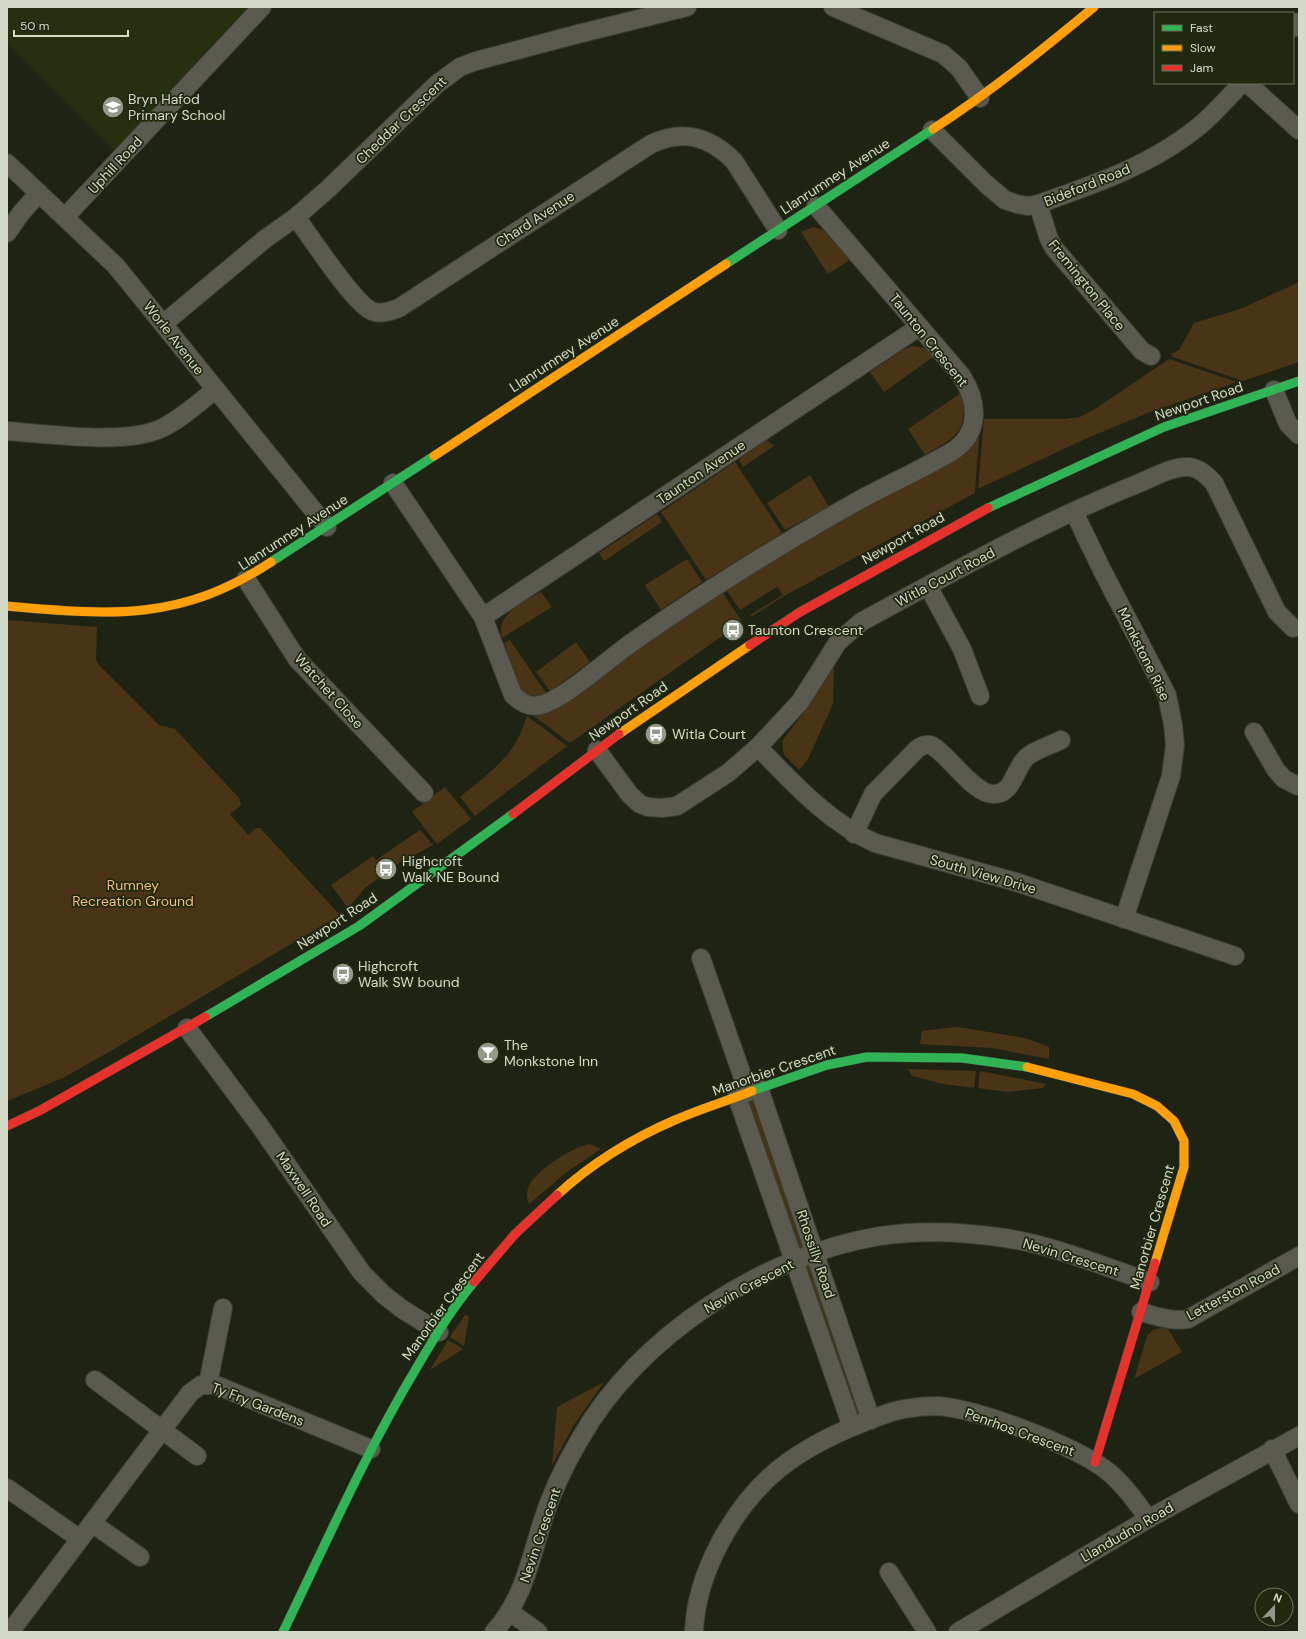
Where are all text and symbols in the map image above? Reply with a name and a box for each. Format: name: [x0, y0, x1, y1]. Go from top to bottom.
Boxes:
scale bar: [14, 12, 128, 38]
legend: [1154, 12, 1294, 84]
text: 50 m: [20, 18, 49, 34]
text: Fast: [1190, 20, 1213, 36]
text: Slow: [1190, 40, 1216, 56]
text: Jam: [1190, 60, 1213, 76]
street label: Cheddar Crescent: [352, 72, 450, 168]
place label: Bryn Hafod Primary School: [128, 90, 225, 124]
school or university icon: Bryn Hafod Primary School: [100, 94, 126, 120]
street label: Uphill Road: [84, 133, 146, 197]
street label: Llanrumney Avenue: [777, 134, 893, 218]
street label: Bideford Road: [1041, 160, 1133, 210]
street label: Chard Avenue: [492, 187, 578, 251]
street label: Fremington Place: [1045, 236, 1129, 334]
street label: Taunton Crescent: [886, 290, 972, 390]
street label: Worle Avenue: [140, 298, 208, 379]
street label: Llanrumney Avenue: [506, 312, 622, 396]
street label: Newport Road: [1153, 378, 1245, 424]
street label: Taunton Avenue: [653, 436, 749, 508]
street label: Llanrumney Avenue: [235, 490, 351, 574]
street label: Newport Road: [858, 508, 948, 568]
street label: Witla Court Road: [892, 543, 998, 611]
street label: Monkstone Rise: [1114, 604, 1174, 704]
bus stop icon: Taunton Crescent: [720, 617, 746, 643]
place label: Taunton Crescent: [748, 621, 863, 639]
street label: Watchet Close: [291, 650, 368, 732]
street label: Newport Road: [585, 677, 671, 745]
bus stop icon: Witla Court: [643, 721, 669, 747]
place label: Witla Court: [672, 725, 746, 743]
street label: South View Drive: [928, 850, 1038, 898]
place label: Highcroft Walk NE Bound: [402, 852, 499, 886]
bus stop icon: Highcroft Walk NE Bound: [373, 856, 399, 882]
park label: Rumney Recreation Ground: [72, 876, 194, 910]
street label: Newport Road: [293, 888, 381, 954]
place label: Highcroft Walk SW bound: [358, 957, 459, 991]
bus stop icon: Highcroft Walk SW bound: [330, 961, 356, 987]
place label: The Monkstone Inn: [504, 1036, 598, 1070]
bar icon: The Monkstone Inn: [475, 1040, 501, 1066]
street label: Manorbier Crescent: [710, 1040, 838, 1100]
street label: Maxwell Road: [272, 1148, 336, 1230]
street label: Manorbier Crescent: [1126, 1162, 1178, 1292]
street label: Rhossilly Road: [792, 1207, 840, 1301]
street label: Nevin Crescent: [1021, 1234, 1121, 1280]
street label: Manorbier Crescent: [398, 1248, 488, 1364]
street label: Nevin Crescent: [701, 1255, 797, 1317]
street label: Letterston Road: [1183, 1260, 1283, 1324]
street label: Ty Fry Gardens: [209, 1378, 307, 1430]
street label: Penrhos Crescent: [963, 1404, 1077, 1460]
street label: Nevin Crescent: [515, 1485, 565, 1585]
street label: Llandudno Road: [1077, 1498, 1177, 1566]
north arrow: [1254, 1587, 1294, 1627]
text: N: [1271, 1590, 1284, 1606]

